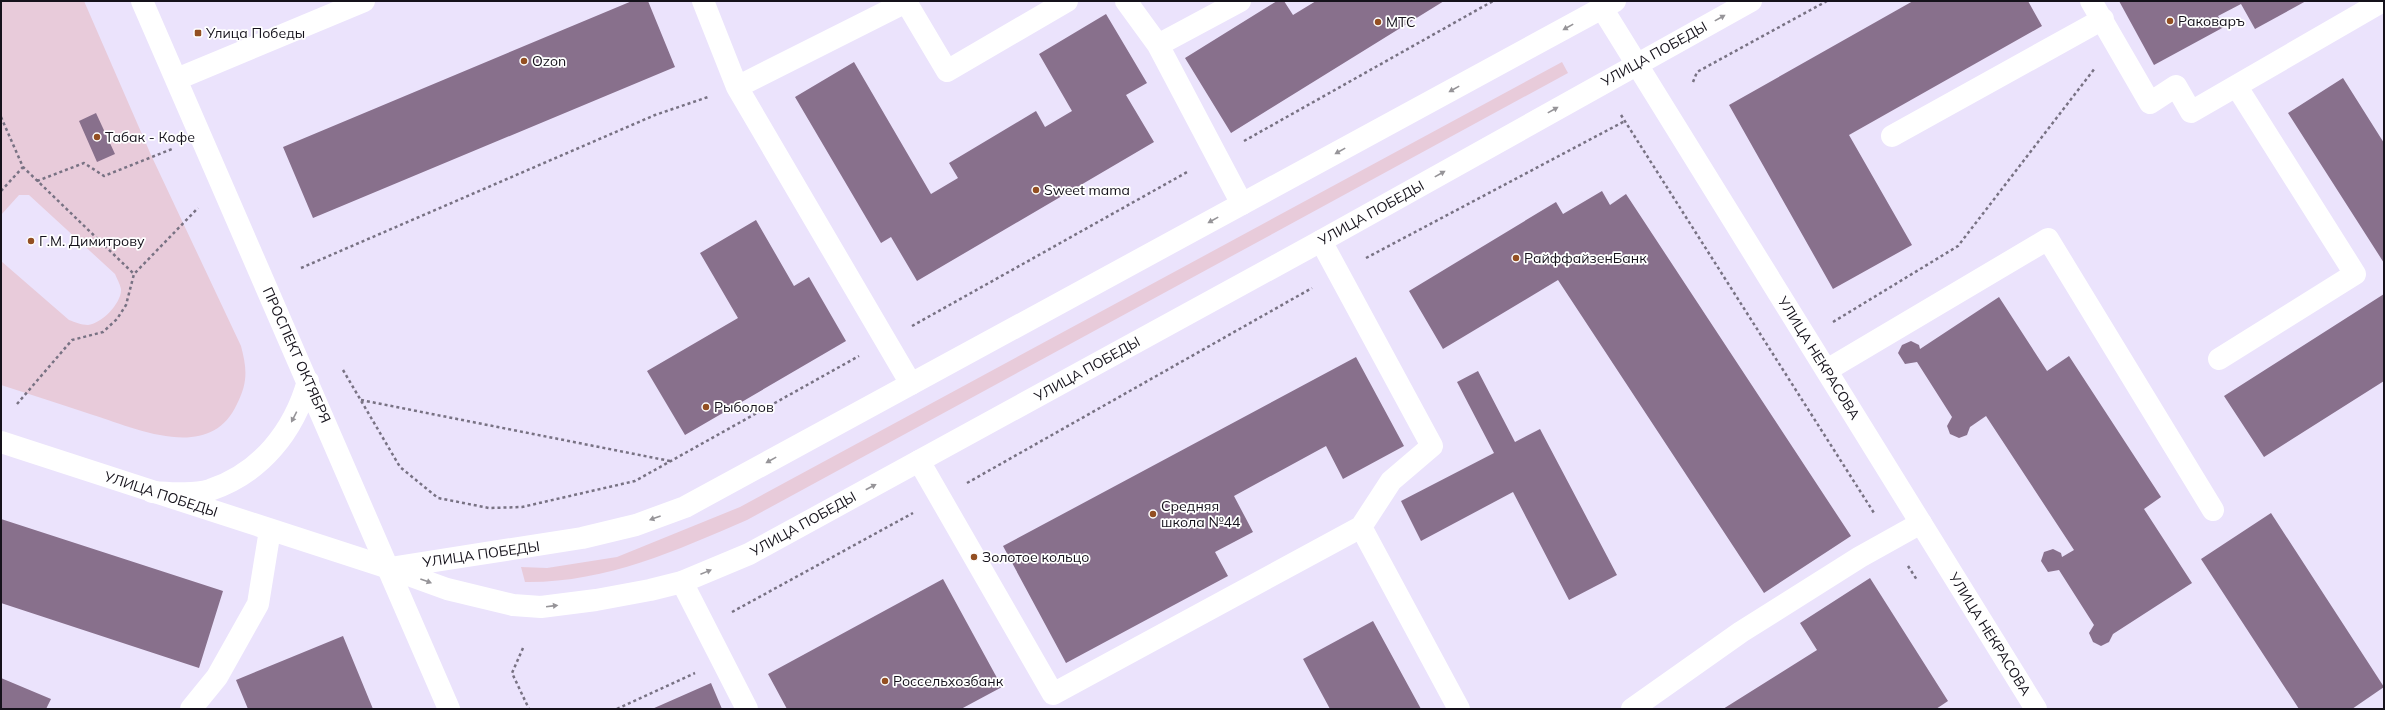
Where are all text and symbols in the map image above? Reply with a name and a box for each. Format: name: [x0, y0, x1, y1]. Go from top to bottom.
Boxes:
place label: Раковаръ: [2178, 12, 2245, 30]
place label: МТС: [1386, 13, 1415, 31]
one-way arrow: [1715, 14, 1726, 21]
marker: Раковаръ: [2165, 16, 2175, 26]
marker: МТС: [1373, 17, 1383, 27]
street label: УЛИЦА ПОБЕДЫ: [1597, 17, 1710, 91]
one-way arrow: [1562, 23, 1574, 30]
place label: Улица Победы: [205, 24, 305, 42]
marker: Улица Победы: [193, 28, 203, 38]
place label: Ozon: [532, 52, 566, 70]
marker: Ozon: [519, 56, 529, 66]
one-way arrow: [1448, 85, 1460, 92]
one-way arrow: [1548, 106, 1559, 113]
place label: Табак - Кофе: [105, 128, 195, 146]
marker: Табак - Кофе: [92, 132, 102, 142]
one-way arrow: [1334, 148, 1345, 154]
one-way arrow: [1434, 170, 1446, 177]
street label: УЛИЦА ПОБЕДЫ: [1314, 176, 1427, 250]
place label: Sweet mama: [1044, 181, 1130, 199]
marker: Sweet mama: [1031, 185, 1041, 195]
one-way arrow: [1207, 216, 1219, 223]
place label: Г.М. Димитрову: [39, 232, 145, 250]
marker: Г.М. Димитрову: [26, 236, 36, 246]
place label: РайффайзенБанк: [1524, 249, 1647, 267]
marker: РайффайзенБанк: [1511, 253, 1521, 263]
street label: ПРОСПЕКТ ОКТЯБРЯ: [259, 284, 335, 426]
street label: УЛИЦА НЕКРАСОВА: [1773, 292, 1865, 423]
street label: УЛИЦА ПОБЕДЫ: [1030, 332, 1143, 406]
place label: Рыболов: [714, 398, 774, 416]
marker: Рыболов: [701, 402, 711, 412]
one-way arrow: [291, 411, 297, 423]
one-way arrow: [765, 457, 777, 463]
street label: УЛИЦА ПОБЕДЫ: [101, 467, 220, 521]
one-way arrow: [865, 483, 877, 490]
street label: УЛИЦА ПОБЕДЫ: [746, 487, 859, 561]
place label: Средняя школа №44: [1161, 497, 1241, 531]
marker: Средняя школа №44: [1148, 509, 1158, 519]
one-way arrow: [649, 515, 661, 521]
street label: УЛИЦА ПОБЕДЫ: [420, 537, 541, 571]
place label: Золотое кольцо: [982, 548, 1090, 566]
marker: Золотое кольцо: [969, 552, 979, 562]
street label: УЛИЦА НЕКРАСОВА: [1944, 568, 2036, 699]
one-way arrow: [701, 569, 712, 575]
one-way arrow: [420, 578, 432, 584]
one-way arrow: [546, 602, 558, 609]
place label: Россельхозбанк: [893, 672, 1004, 690]
marker: Россельхозбанк: [880, 676, 890, 686]

